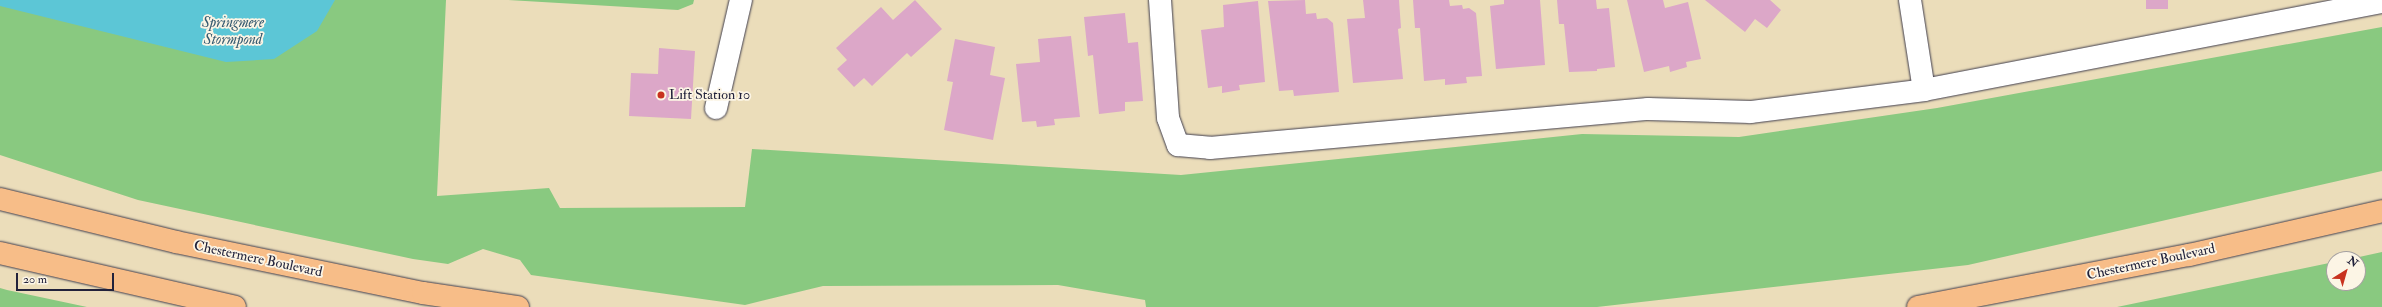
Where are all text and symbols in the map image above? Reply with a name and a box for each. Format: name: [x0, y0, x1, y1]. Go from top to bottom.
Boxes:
water label: Springmere Stormpond: [202, 13, 264, 48]
place label: Lift Station 10: [669, 87, 750, 103]
marker: Lift Station 10: [656, 90, 666, 100]
street label: Chestermere Boulevard: [192, 237, 324, 281]
street label: Chestermere Boulevard: [2085, 240, 2217, 284]
north arrow: [2326, 251, 2366, 291]
text: N: [2345, 254, 2361, 270]
scale bar: [18, 265, 116, 291]
text: 20 m: [23, 272, 47, 287]

